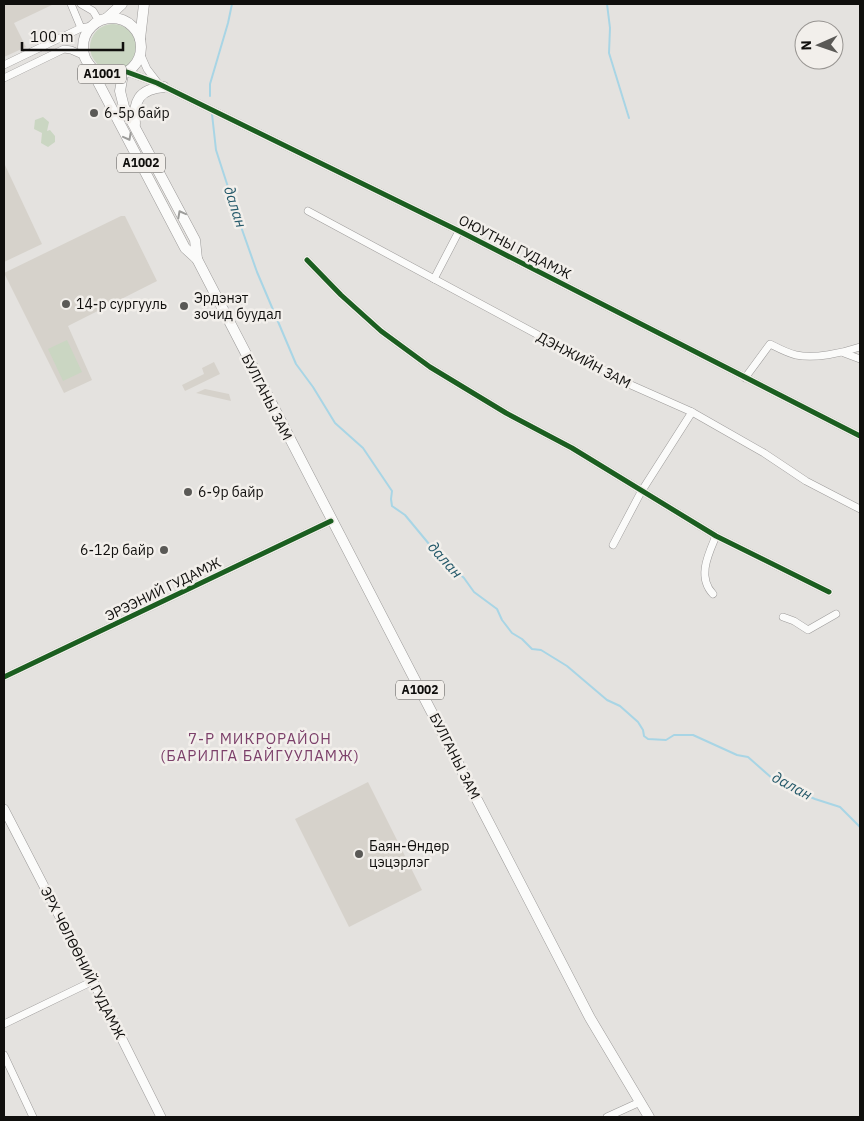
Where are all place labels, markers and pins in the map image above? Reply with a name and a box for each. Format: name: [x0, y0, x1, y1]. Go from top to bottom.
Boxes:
place label: 6-5р байр: [104, 104, 170, 122]
marker: 6-5р байр: [88, 107, 100, 119]
place label: Эрдэнэт зочид буудал: [194, 289, 282, 323]
place label: 14-р сургууль: [76, 295, 167, 313]
marker: 14-р сургууль: [60, 298, 72, 310]
marker: Эрдэнэт зочид буудал: [178, 300, 190, 312]
place label: 6-9р байр: [198, 483, 264, 501]
marker: 6-9р байр: [182, 486, 194, 498]
place label: 6-12р байр: [80, 541, 154, 559]
marker: 6-12р байр: [158, 544, 170, 556]
place label: Баян-Өндөр цэцэрлэг: [369, 837, 449, 871]
marker: Баян-Өндөр цэцэрлэг: [353, 848, 365, 860]

